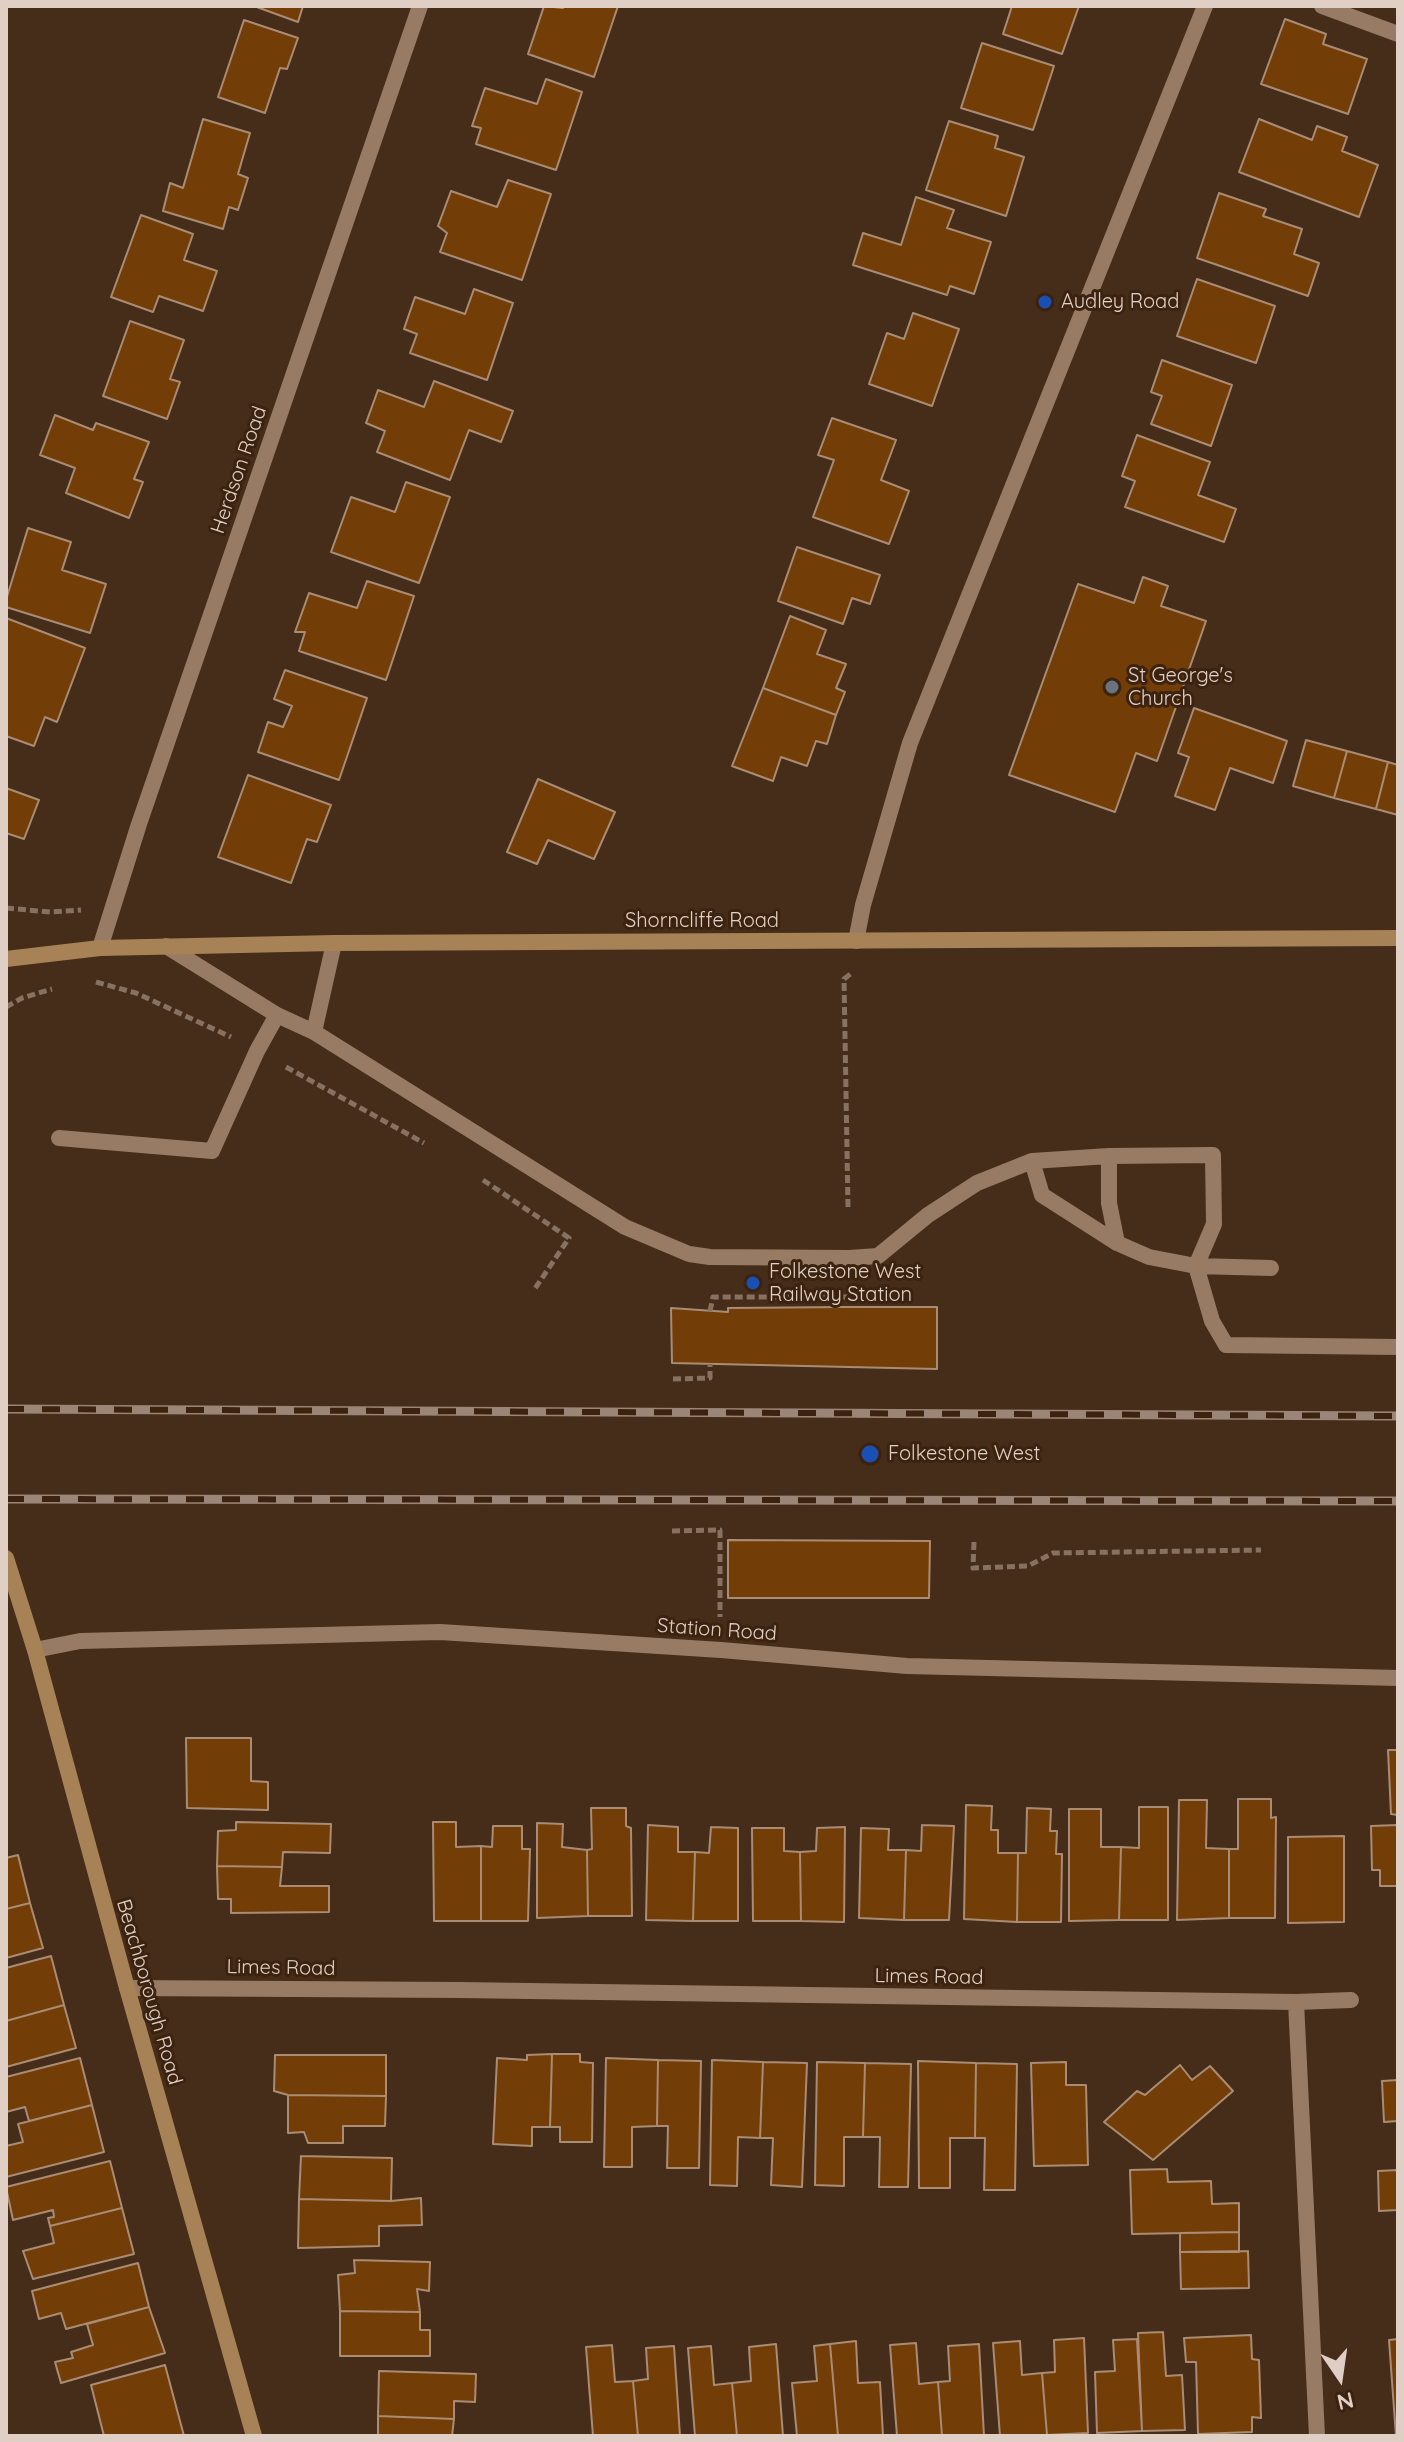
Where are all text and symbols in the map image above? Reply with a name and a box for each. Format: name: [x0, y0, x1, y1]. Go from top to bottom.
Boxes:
place label: Audley Road: [1061, 290, 1179, 314]
marker: Audley Road: [1036, 293, 1054, 311]
street label: Herdson Road: [206, 403, 272, 537]
place label: St George's Church: [1128, 664, 1233, 711]
marker: St George's Church: [1103, 678, 1121, 696]
street label: Shorncliffe Road: [625, 909, 779, 933]
place label: Folkestone West Railway Station: [769, 1260, 921, 1307]
marker: Folkestone West Railway Station: [744, 1274, 762, 1292]
place label: Folkestone West: [888, 1442, 1040, 1466]
marker: Folkestone West: [859, 1443, 881, 1465]
street label: Station Road: [656, 1614, 778, 1646]
street label: Beachborough Road: [111, 1896, 187, 2088]
street label: Limes Road: [226, 1955, 336, 1981]
street label: Limes Road: [874, 1964, 984, 1990]
north arrow: [1300, 2338, 1380, 2418]
text: N: [1334, 2386, 1356, 2417]

